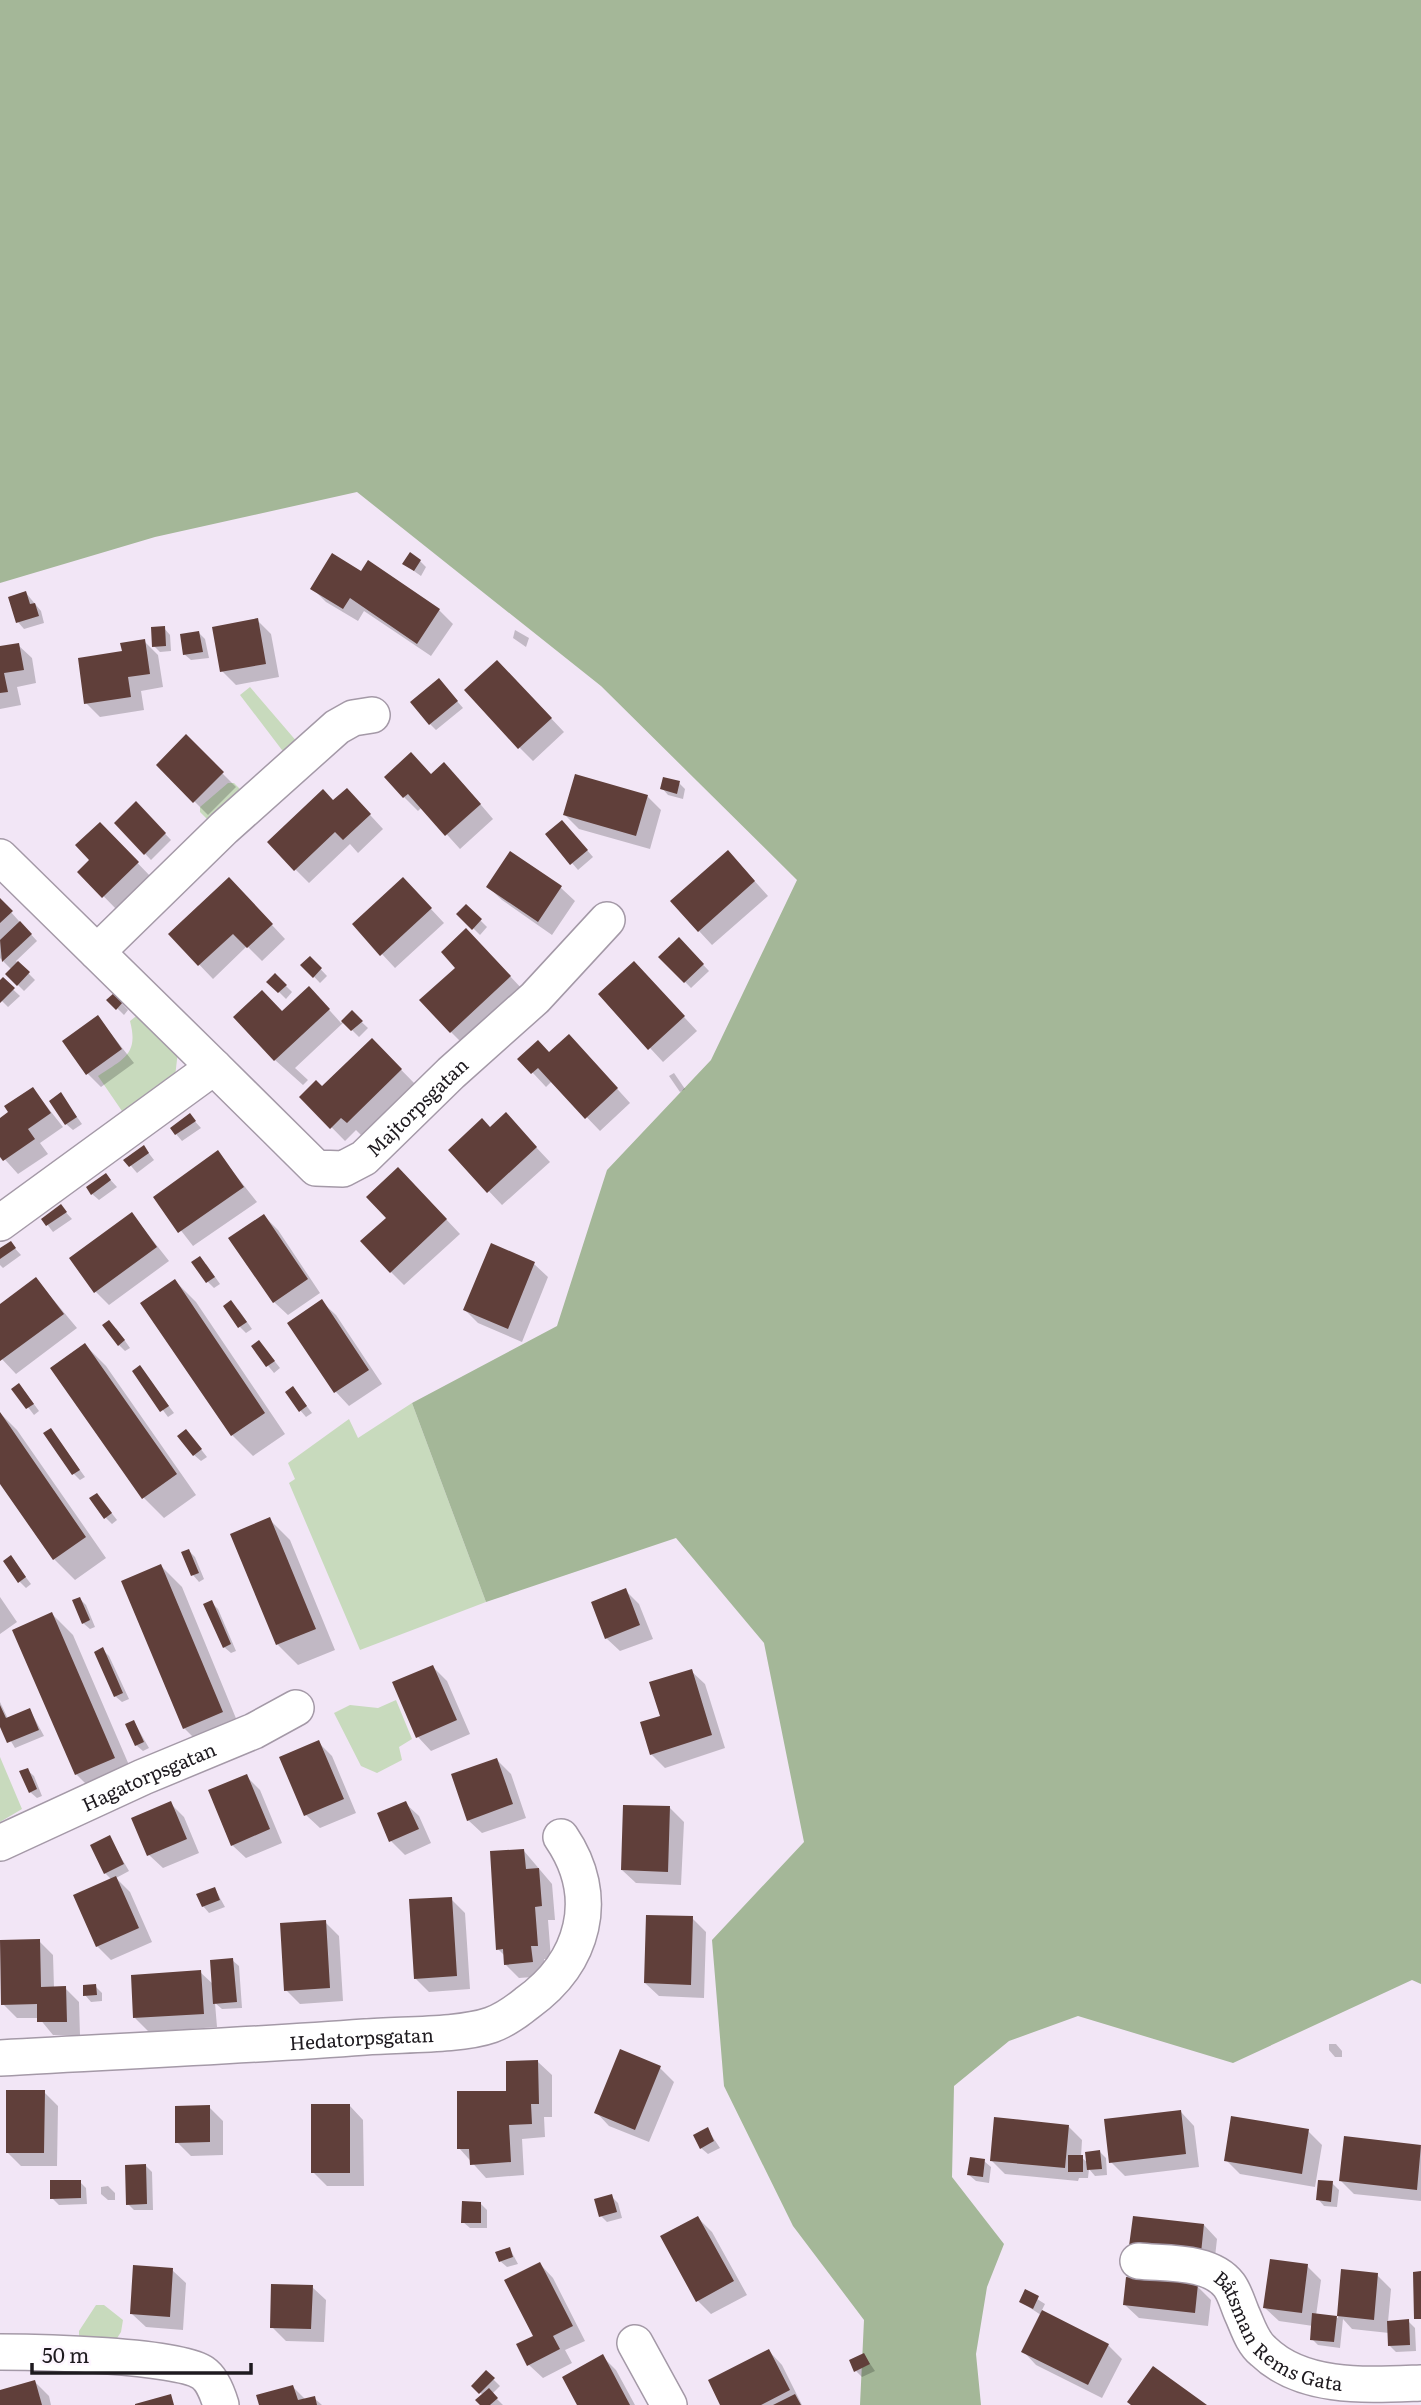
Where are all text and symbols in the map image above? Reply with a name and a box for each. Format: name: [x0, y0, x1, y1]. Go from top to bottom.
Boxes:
street label: Majtorpsgatan: [360, 1051, 474, 1163]
street label: Hagatorpsgatan: [77, 1734, 220, 1818]
street label: Hedatorpsgatan: [288, 2020, 434, 2056]
street label: Båtsman Rems Gata: [1209, 2263, 1345, 2397]
scale bar: [32, 2332, 250, 2376]
text: 50 m: [42, 2338, 89, 2369]

